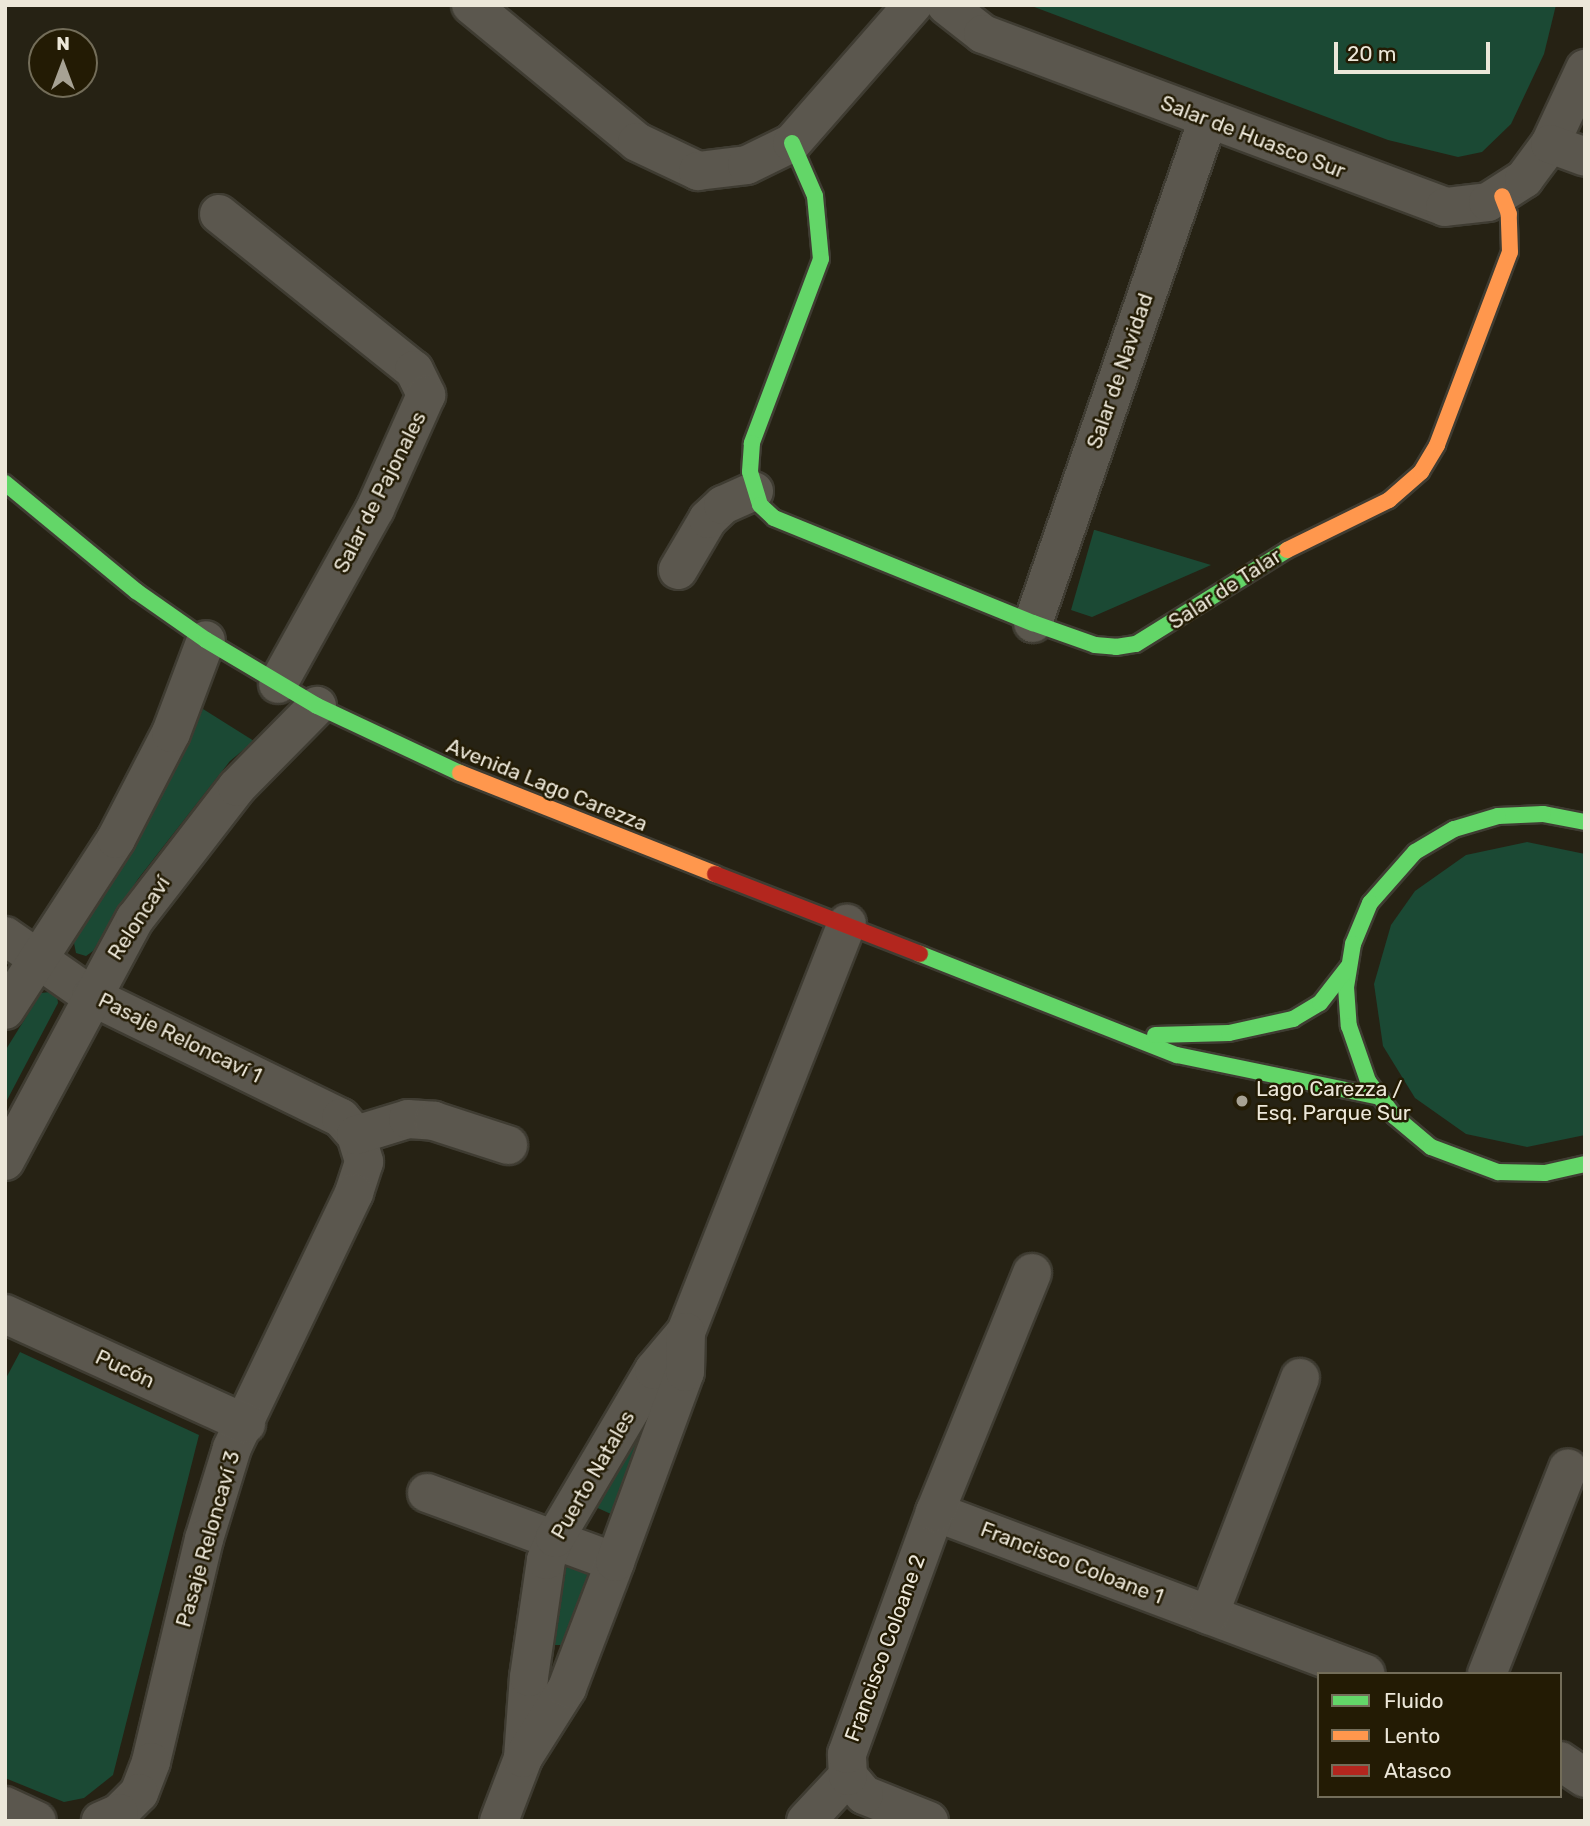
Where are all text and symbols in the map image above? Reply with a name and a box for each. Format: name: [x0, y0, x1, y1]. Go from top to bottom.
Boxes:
north arrow: [28, 28, 98, 98]
scale bar: [1338, 28, 1494, 72]
text: N: [56, 32, 70, 55]
text: 20 m: [1347, 41, 1396, 66]
street label: Salar de Huasco Sur: [1157, 90, 1349, 184]
street label: Salar de Navidad: [1082, 290, 1158, 452]
street label: Salar de Pajonales: [328, 407, 432, 577]
street label: Salar de Talar: [1163, 543, 1287, 635]
street label: Avenida Lago Carezza: [443, 733, 651, 837]
street label: Reloncaví: [103, 871, 175, 965]
street label: Pasaje Reloncaví 1: [94, 988, 266, 1088]
place label: Lago Carezza / Esq. Parque Sur: [1256, 1076, 1411, 1126]
marker: Lago Carezza / Esq. Parque Sur: [1234, 1093, 1250, 1109]
street label: Pucón: [91, 1344, 159, 1394]
street label: Puerto Natales: [546, 1406, 640, 1544]
street label: Pasaje Reloncaví 3: [171, 1448, 245, 1630]
street label: Francisco Coloane 1: [977, 1517, 1167, 1609]
street label: Francisco Coloane 2: [839, 1551, 931, 1745]
legend: [1317, 1672, 1562, 1798]
text: Fluido: [1384, 1688, 1444, 1713]
text: Lento: [1384, 1723, 1440, 1748]
text: Atasco: [1384, 1758, 1452, 1783]

